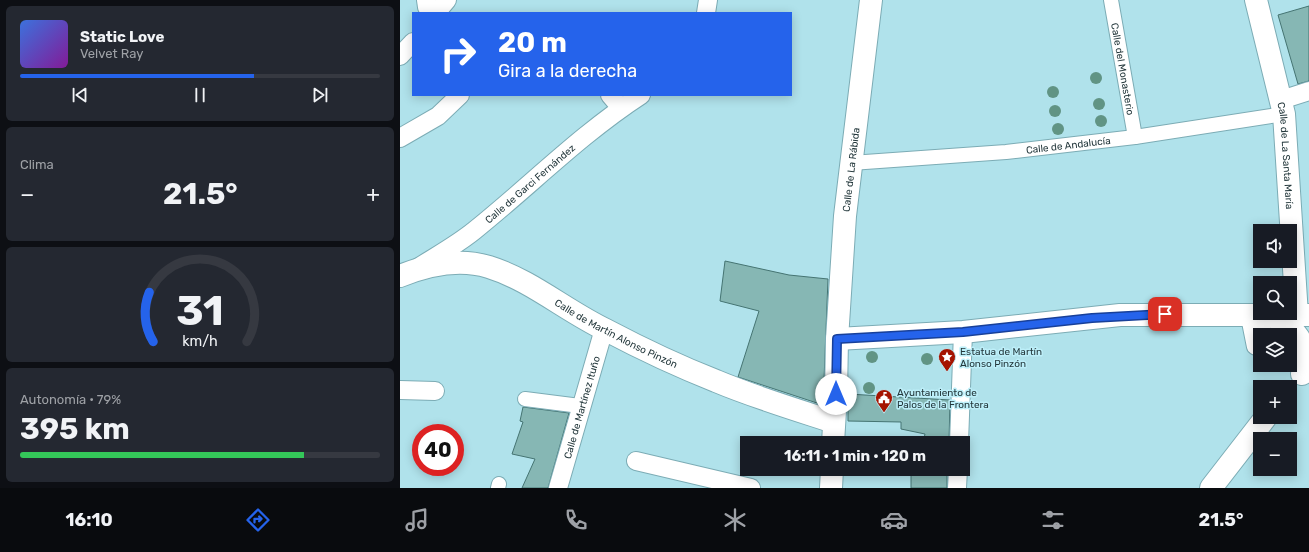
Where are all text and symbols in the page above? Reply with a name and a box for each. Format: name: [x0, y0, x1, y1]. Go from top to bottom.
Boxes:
street label: Calle del Monasterio: [1108, 22, 1136, 116]
text: 20 m: [498, 26, 567, 59]
text: Static Love: [80, 28, 164, 46]
icon: right: [432, 28, 484, 80]
text: Velvet Ray: [80, 46, 143, 61]
text: Gira a la derecha: [498, 60, 637, 82]
icon: previous: [69, 84, 91, 106]
icon: pause: [189, 84, 211, 106]
icon: next: [309, 84, 331, 106]
street label: Calle de La Santa María: [1274, 101, 1295, 210]
street label: Calle de La Rábida: [841, 127, 863, 213]
street label: Calle de Andalucía: [1025, 135, 1111, 157]
street label: Calle de Garci Fernández: [483, 142, 578, 226]
text: Clima: [20, 157, 54, 172]
text: 21.5°: [163, 176, 238, 212]
text: −: [20, 181, 34, 208]
text: +: [366, 181, 380, 208]
map controls: [1253, 224, 1297, 476]
button: sound: [1253, 224, 1297, 268]
button: search: [1253, 276, 1297, 320]
text: 31: [176, 286, 224, 335]
street label: Calle de Martín Alonso Pinzón: [552, 297, 679, 371]
pin: [1148, 297, 1182, 331]
icon: arrive: [1154, 303, 1176, 325]
button: layers: [1253, 328, 1297, 372]
text: km/h: [182, 333, 218, 350]
place label: Estatua de Martín Alonso Pinzón: [960, 346, 1042, 370]
place icon: Estatua de Martín Alonso Pinzón: [937, 347, 957, 372]
street label: Calle de Martínez Ituño: [562, 355, 603, 460]
position arrow: [815, 373, 857, 415]
button: +: [1253, 380, 1297, 424]
place label: Ayuntamiento de Palos de la Frontera: [897, 387, 989, 411]
public building icon: Ayuntamiento de Palos de la Frontera: [874, 388, 894, 413]
text: Autonomía · 79%: [20, 392, 121, 407]
text: 395 km: [20, 411, 130, 447]
speed limit sign: 40: [412, 424, 464, 476]
button: −: [1253, 432, 1297, 476]
text: 16:11 · 1 min · 120 m: [784, 447, 926, 465]
icon: directions: [244, 506, 272, 534]
icon: music: [403, 506, 431, 534]
icon: phone: [562, 506, 590, 534]
icon: climate: [721, 506, 749, 534]
icon: car: [880, 506, 908, 534]
icon: filters: [1039, 506, 1067, 534]
text: 16:10: [66, 509, 113, 531]
text: 21.5°: [1199, 509, 1243, 531]

